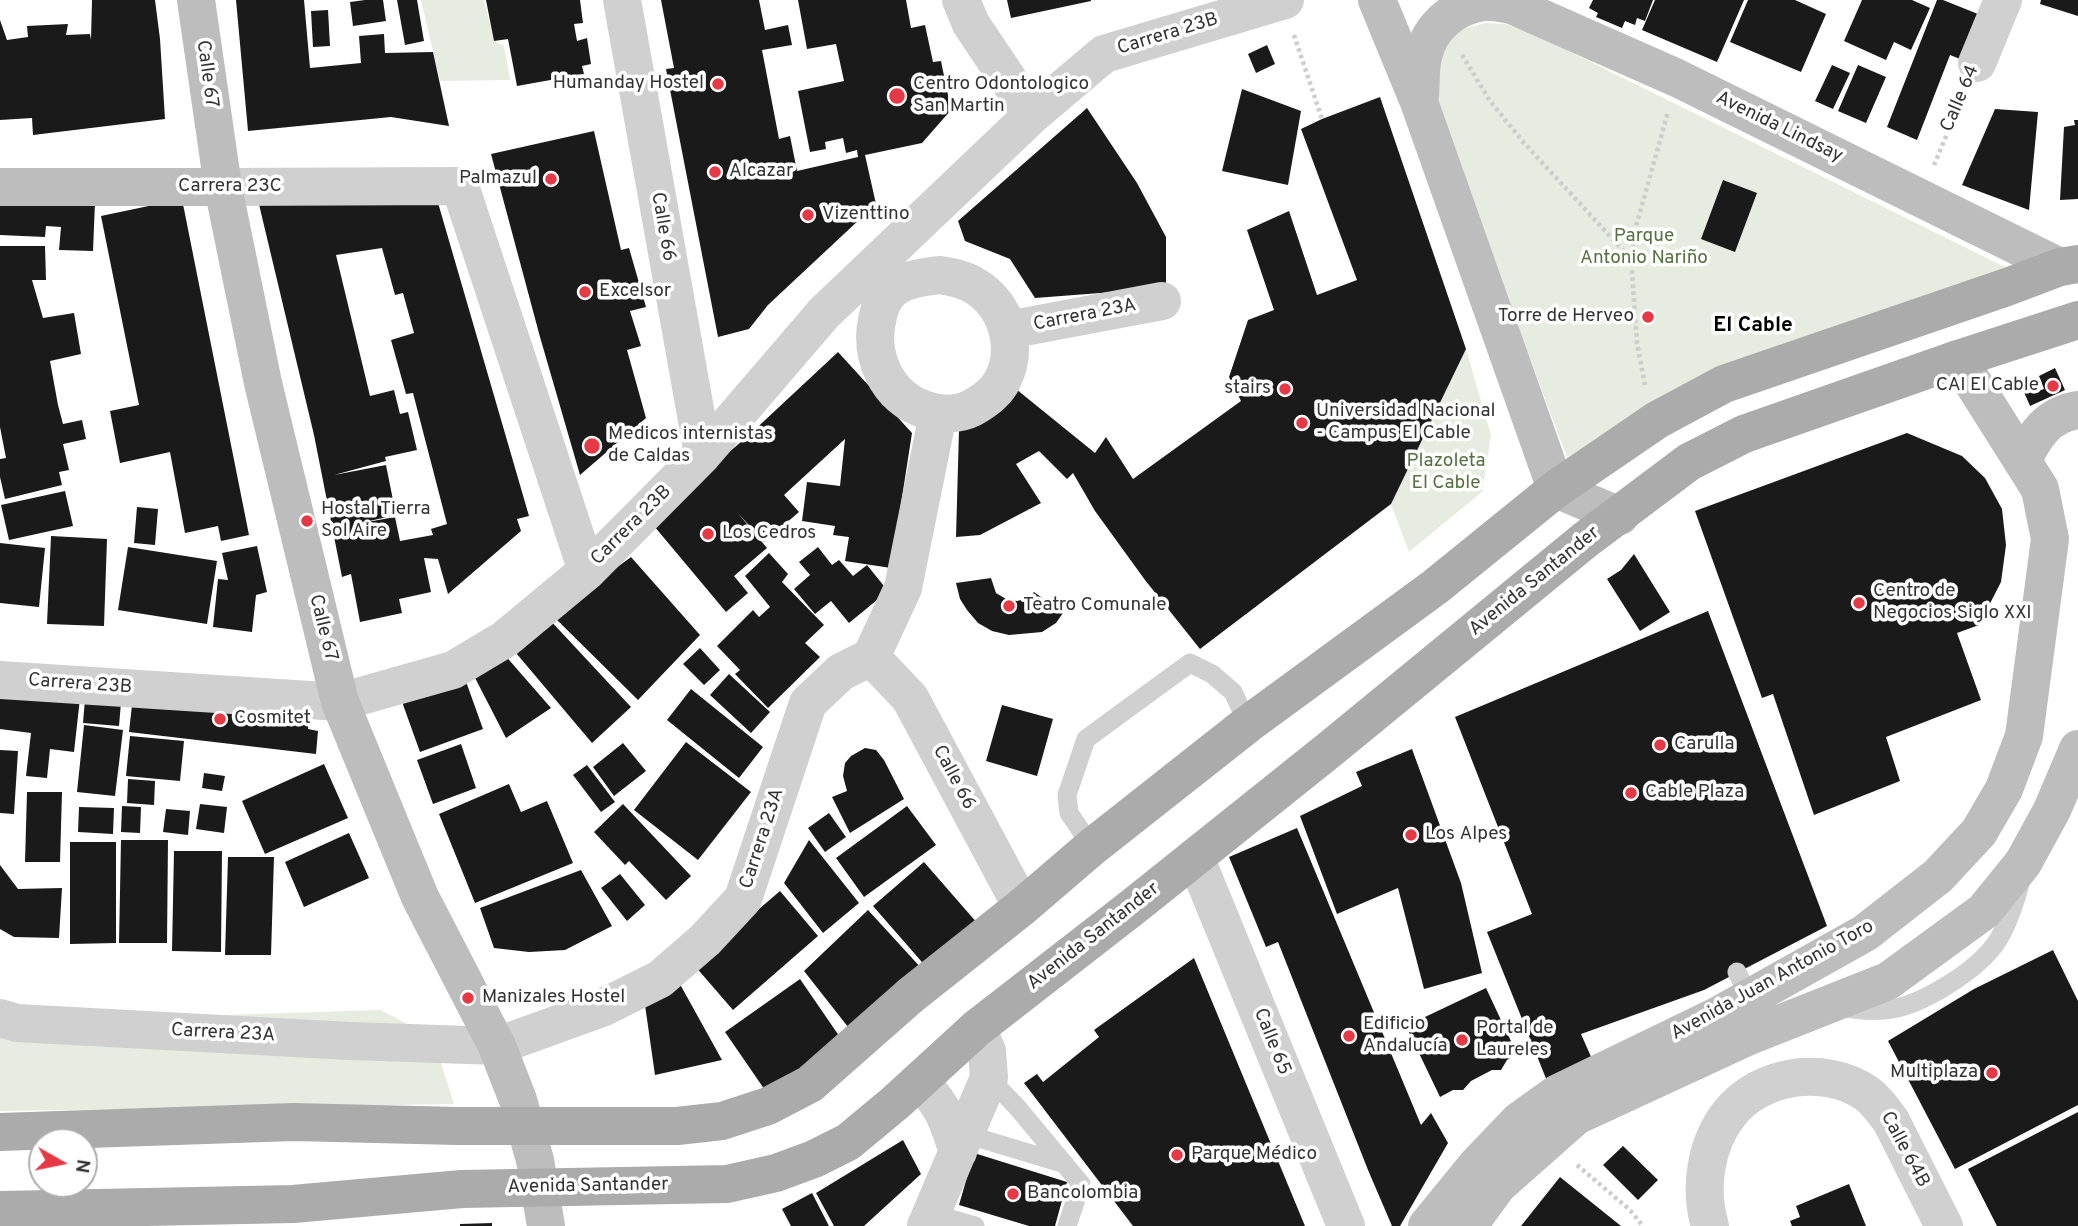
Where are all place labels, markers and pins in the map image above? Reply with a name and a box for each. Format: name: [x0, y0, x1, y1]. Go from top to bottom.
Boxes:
place label: Humanday Hostel: [553, 73, 704, 95]
place label: Centro Odontologico San Martin: [913, 74, 1089, 118]
marker: Humanday Hostel: [710, 76, 726, 92]
marker: Centro Odontologico San Martin: [887, 86, 907, 106]
place label: Alcazar: [729, 161, 793, 183]
marker: Alcazar: [707, 164, 723, 180]
place label: Palmazul: [459, 168, 537, 190]
marker: Palmazul: [543, 171, 559, 187]
place label: Vizenttino: [822, 204, 910, 226]
marker: Vizenttino: [800, 207, 816, 223]
place label: Excelsor: [599, 281, 671, 303]
marker: Excelsor: [577, 284, 593, 300]
place label: Torre de Herveo: [1498, 306, 1634, 328]
marker: Torre de Herveo: [1640, 309, 1656, 325]
place label: CAI El Cable: [1936, 375, 2039, 397]
place label: stairs: [1224, 378, 1271, 400]
marker: CAI El Cable: [2045, 378, 2061, 394]
marker: stairs: [1277, 381, 1293, 397]
place label: Universidad Nacional - Campus El Cable: [1316, 401, 1495, 445]
marker: Universidad Nacional - Campus El Cable: [1294, 415, 1310, 431]
place label: Medicos internistas de Caldas: [608, 424, 773, 468]
marker: Medicos internistas de Caldas: [582, 436, 602, 456]
place label: Hostal Tierra Sol Aire: [321, 499, 431, 543]
marker: Hostal Tierra Sol Aire: [299, 513, 315, 529]
place label: Los Cedros: [722, 523, 816, 545]
marker: Los Cedros: [700, 526, 716, 542]
place label: Centro de Negocios Siglo XXI: [1873, 581, 2032, 625]
place label: Teatro Comunale: [1023, 595, 1166, 617]
marker: Centro de Negocios Siglo XXI: [1851, 595, 1867, 611]
marker: Teatro Comunale: [1001, 598, 1017, 614]
place label: Cosmitet: [234, 708, 311, 730]
marker: Cosmitet: [212, 711, 228, 727]
place label: Carulla: [1674, 734, 1734, 756]
marker: Carulla: [1652, 737, 1668, 753]
place label: Cable Plaza: [1645, 782, 1744, 804]
marker: Cable Plaza: [1623, 785, 1639, 801]
place label: Los Alpes: [1425, 824, 1507, 846]
marker: Los Alpes: [1403, 827, 1419, 843]
place label: Manizales Hostel: [482, 987, 625, 1009]
marker: Manizales Hostel: [460, 990, 476, 1006]
place label: Edificio Andalucía: [1363, 1014, 1447, 1058]
place label: Portal de Laureles: [1476, 1018, 1554, 1062]
marker: Edificio Andalucía: [1341, 1028, 1357, 1044]
marker: Portal de Laureles: [1454, 1032, 1470, 1048]
place label: Multiplaza: [1890, 1062, 1978, 1084]
marker: Multiplaza: [1984, 1065, 2000, 1081]
place label: Parque Médico: [1191, 1144, 1317, 1166]
marker: Parque Médico: [1169, 1147, 1185, 1163]
place label: Bancolombia: [1027, 1183, 1138, 1205]
marker: Bancolombia: [1005, 1186, 1021, 1202]

